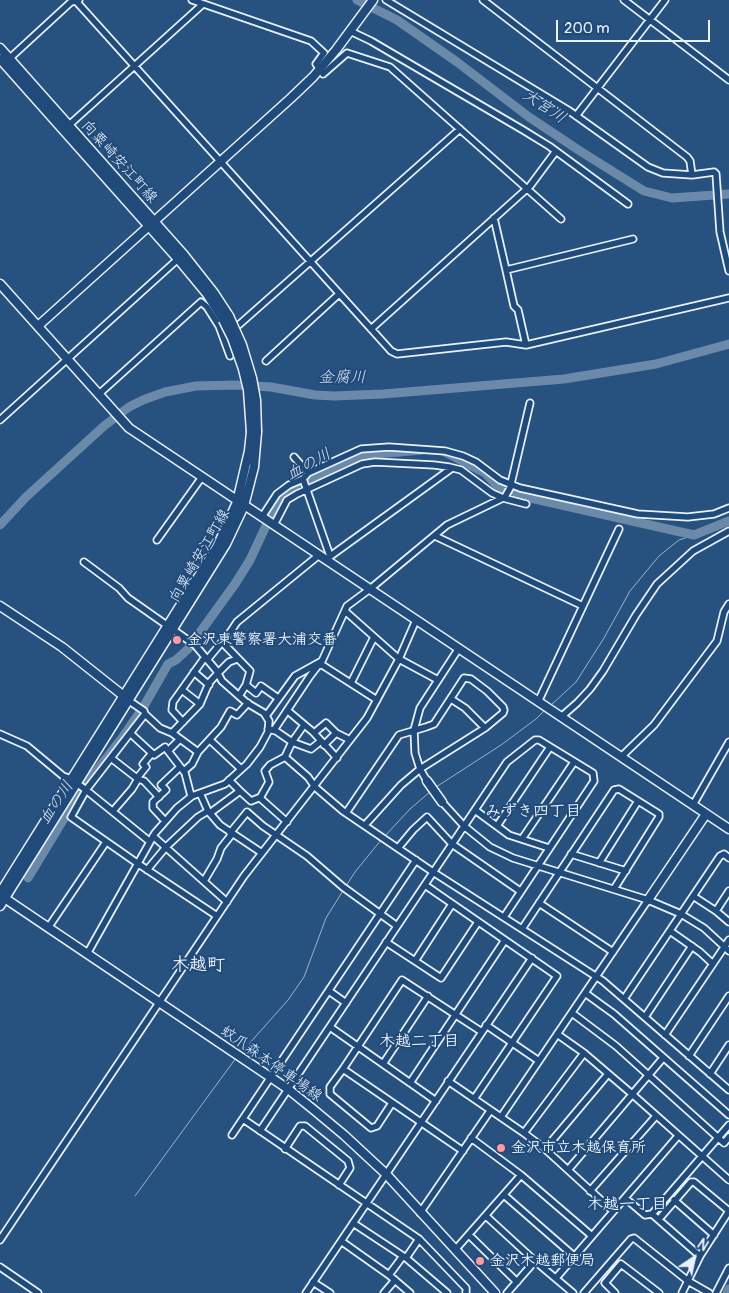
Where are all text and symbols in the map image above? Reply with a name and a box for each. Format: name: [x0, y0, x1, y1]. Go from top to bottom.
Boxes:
scale bar: [559, 10, 713, 42]
text: 200 m: [564, 19, 609, 38]
water label: 大宮川: [519, 86, 569, 128]
street label: 向粟崎安江町線: [77, 117, 161, 207]
water label: 金腐川: [318, 368, 366, 388]
water label: 血の川: [283, 445, 335, 485]
street label: 向粟崎安江町線: [166, 506, 234, 606]
place label: 金沢東警察署大浦交番: [187, 631, 337, 649]
marker: 金沢東警察署大浦交番: [171, 634, 183, 646]
water label: 血の川: [36, 778, 78, 828]
district label: みずき四丁目: [485, 802, 581, 822]
district label: 木越町: [171, 954, 225, 976]
street label: 蚊爪森本停車場線: [217, 1022, 325, 1106]
district label: 木越二丁目: [379, 1032, 459, 1052]
place label: 金沢市立木越保育所: [511, 1139, 646, 1157]
marker: 金沢市立木越保育所: [495, 1142, 507, 1154]
district label: 木越一丁目: [587, 1195, 667, 1215]
north arrow: [669, 1233, 719, 1283]
text: N: [694, 1235, 711, 1255]
place label: 金沢木越郵便局: [490, 1252, 595, 1270]
marker: 金沢木越郵便局: [474, 1255, 486, 1267]

